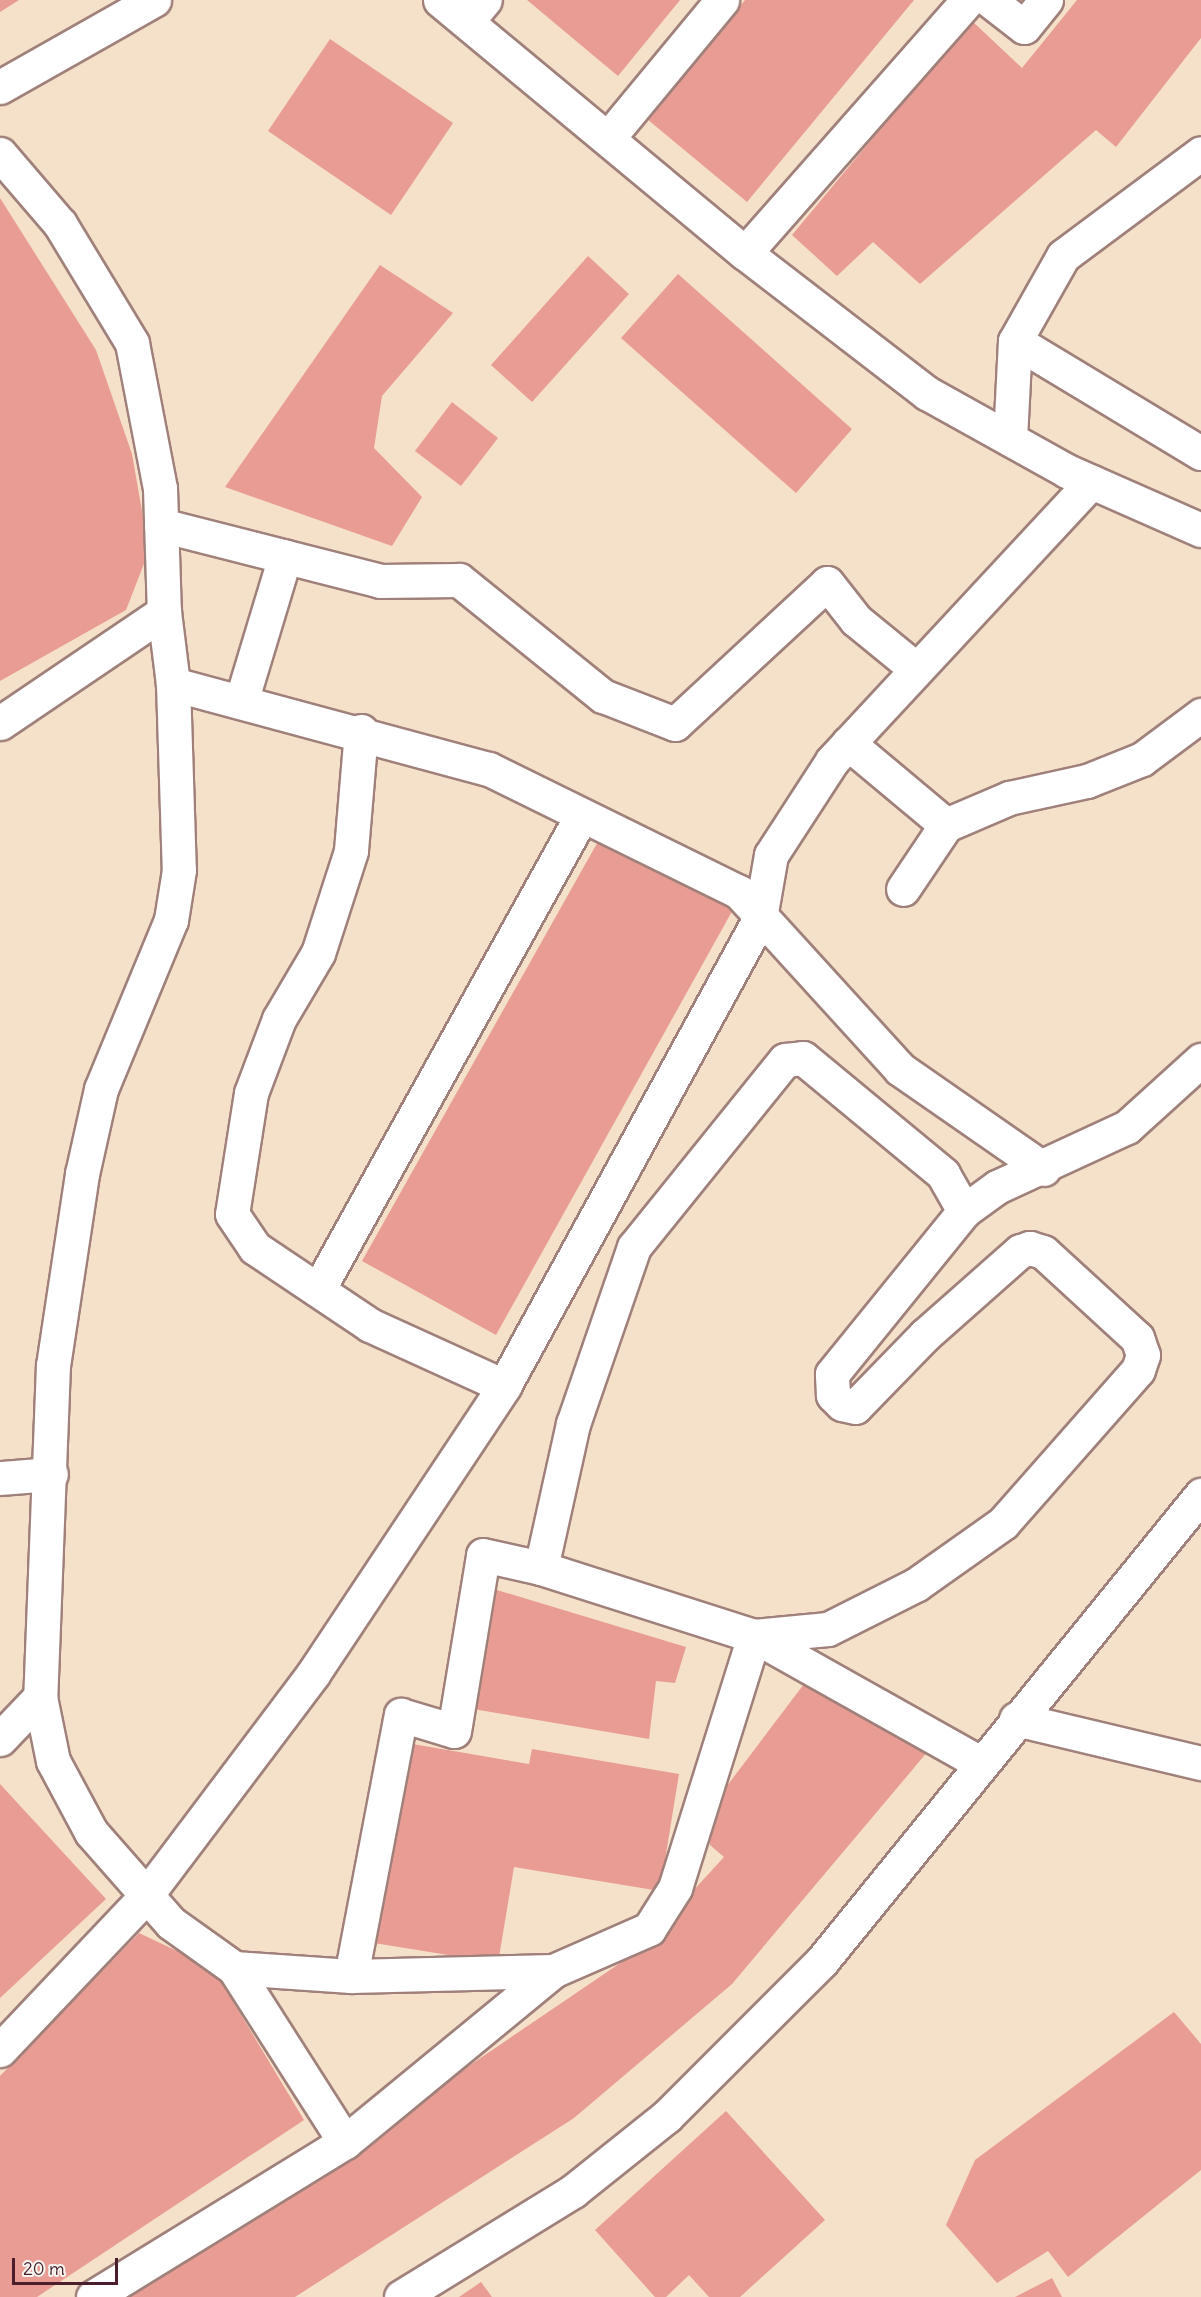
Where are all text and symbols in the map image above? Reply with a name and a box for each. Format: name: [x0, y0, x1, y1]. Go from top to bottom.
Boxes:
scale bar: [15, 2246, 122, 2284]
text: 20 m: [23, 2257, 65, 2280]

